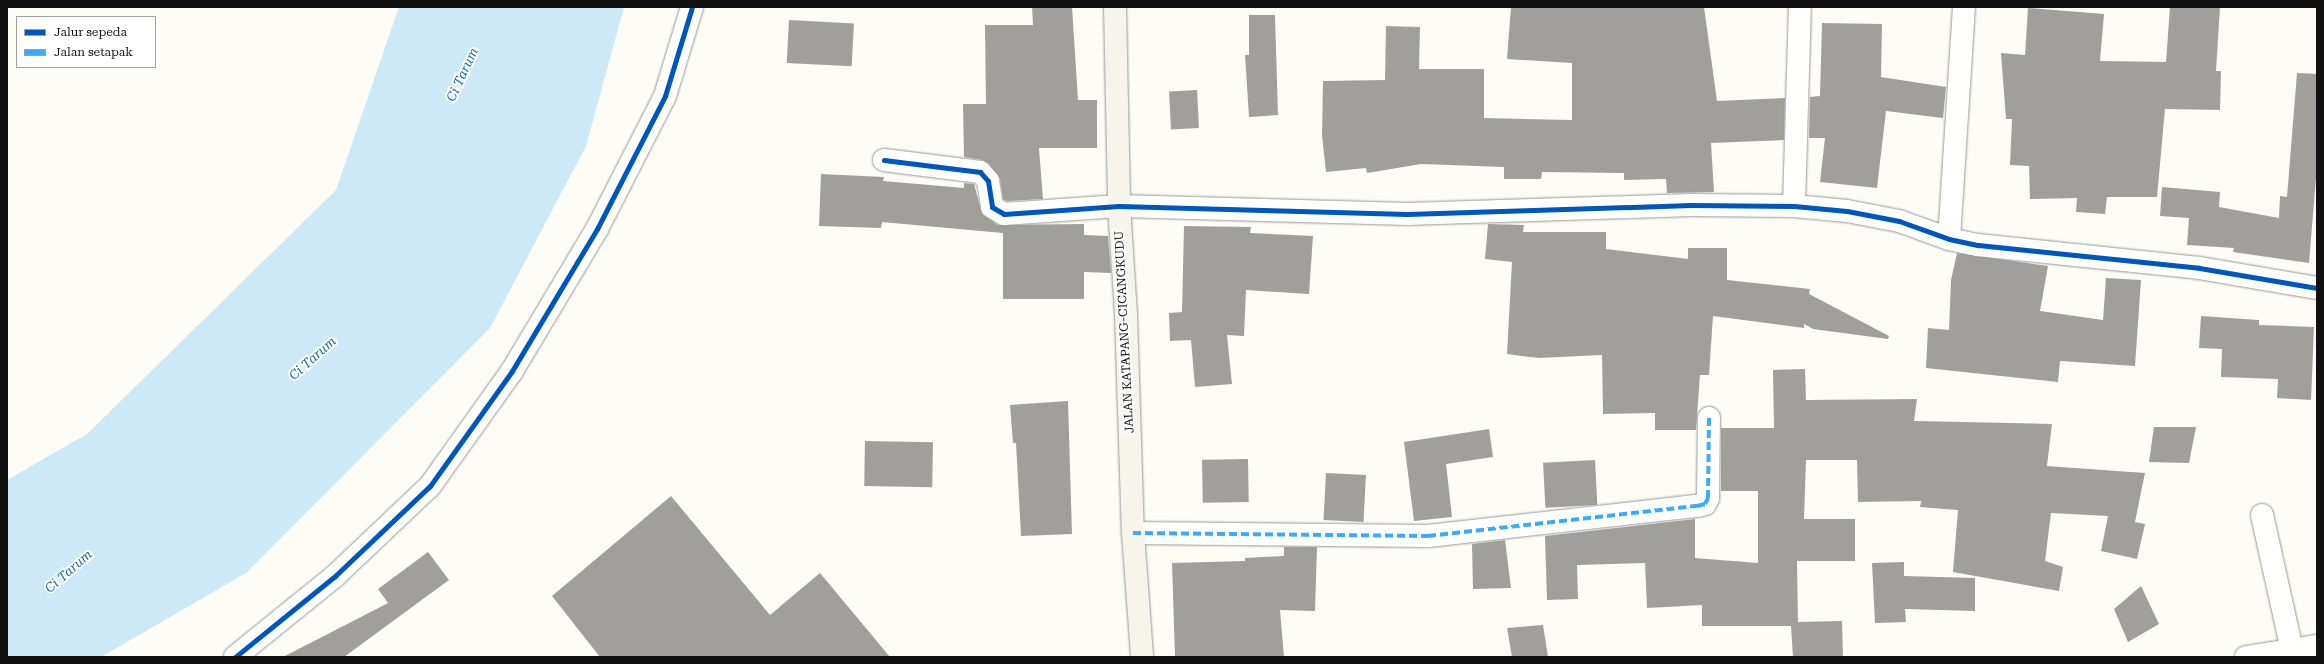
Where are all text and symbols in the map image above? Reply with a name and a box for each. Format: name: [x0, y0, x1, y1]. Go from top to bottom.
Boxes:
legend: [16, 16, 156, 68]
text: Jalur sepeda: [54, 25, 127, 39]
text: Jalan setapak: [54, 45, 133, 59]
water label: Ci Tarum: [444, 46, 482, 104]
street label: JALAN KATAPANG-CICANGKUDU: [1113, 230, 1137, 434]
water label: Ci Tarum: [286, 334, 340, 384]
water label: Ci Tarum: [42, 547, 96, 597]

